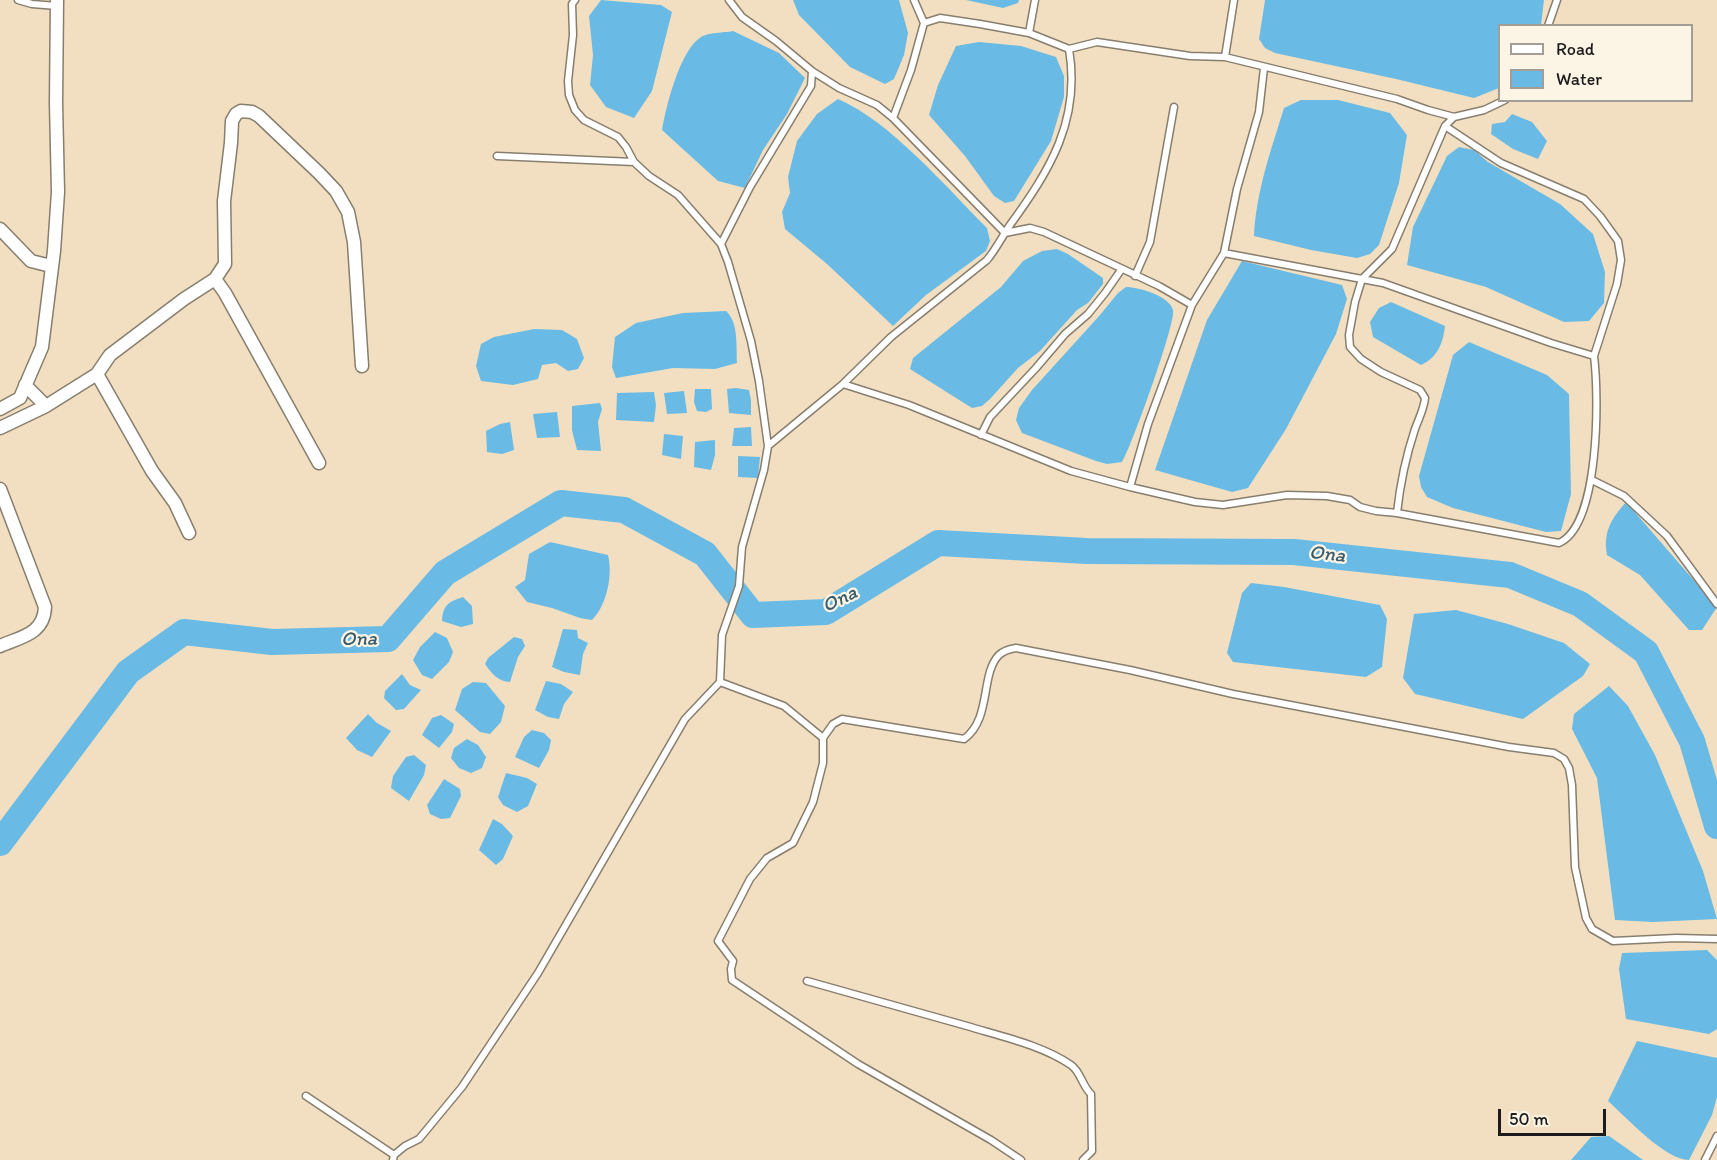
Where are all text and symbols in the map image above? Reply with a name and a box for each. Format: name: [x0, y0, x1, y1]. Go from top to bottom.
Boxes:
legend: [1498, 24, 1693, 102]
text: Road: [1556, 38, 1595, 60]
text: Water: [1556, 68, 1602, 90]
water label: Ona: [1308, 541, 1346, 569]
water label: Ona: [818, 581, 862, 619]
water label: Ona: [341, 628, 377, 652]
scale bar: [1501, 1097, 1609, 1135]
text: 50 m: [1509, 1108, 1549, 1130]

